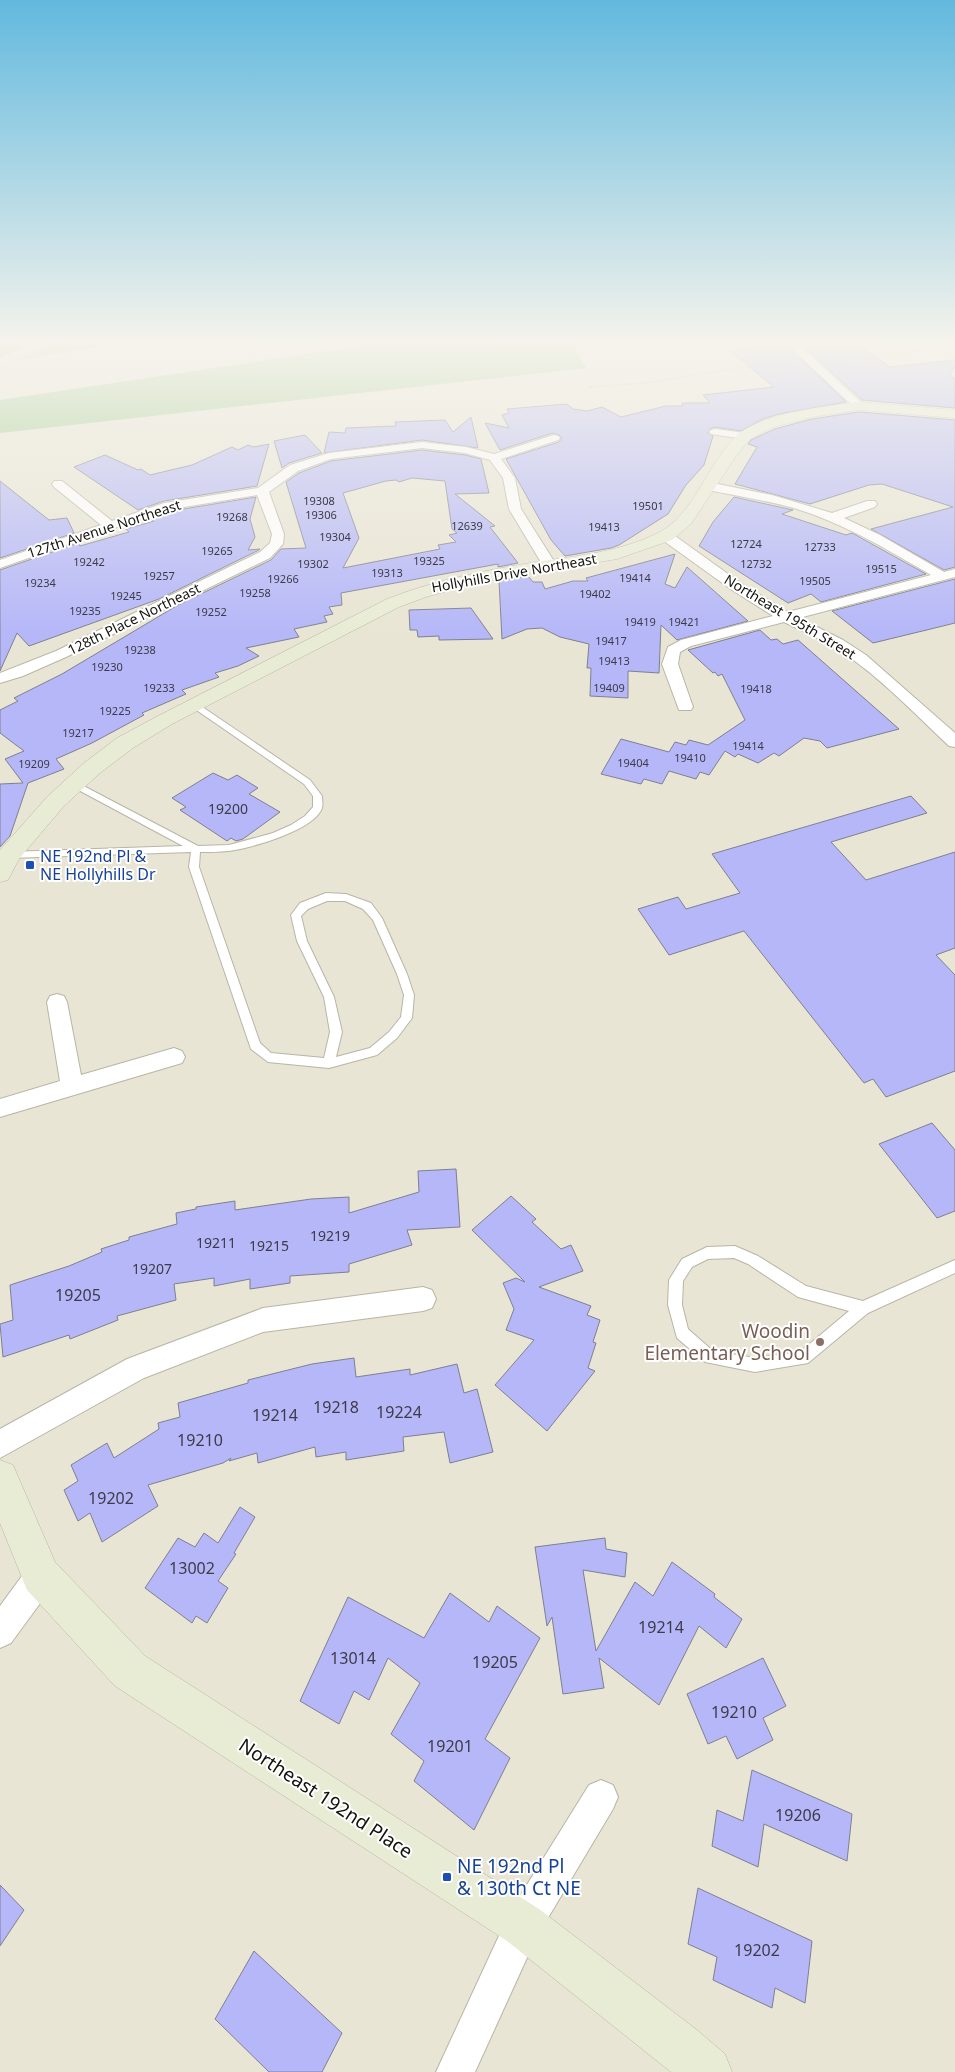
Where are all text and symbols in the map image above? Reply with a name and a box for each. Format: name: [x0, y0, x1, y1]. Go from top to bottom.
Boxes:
house number: 19308: [303, 493, 335, 508]
street label: 127th Avenue Northeast: [25, 495, 183, 562]
house number: 19501: [632, 498, 664, 513]
house number: 19306: [305, 507, 337, 522]
house number: 19268: [216, 509, 248, 524]
house number: 12639: [451, 518, 483, 533]
house number: 19413: [588, 519, 620, 534]
house number: 19304: [319, 529, 351, 544]
house number: 12724: [730, 536, 762, 551]
house number: 12733: [804, 539, 836, 554]
house number: 19265: [201, 543, 233, 558]
street label: Hollyhills Drive Northeast: [430, 549, 598, 596]
house number: 19325: [413, 553, 445, 568]
house number: 19242: [73, 554, 105, 569]
house number: 19302: [297, 556, 329, 571]
house number: 12732: [740, 556, 772, 571]
house number: 19515: [865, 561, 897, 576]
house number: 19313: [371, 565, 403, 580]
house number: 19257: [143, 568, 175, 583]
house number: 19414: [619, 570, 651, 585]
street label: Northeast 195th Street: [721, 570, 860, 663]
house number: 19266: [267, 571, 299, 586]
house number: 19505: [799, 573, 831, 588]
house number: 19234: [24, 575, 56, 590]
street label: 128th Place Northeast: [64, 578, 203, 659]
house number: 19258: [239, 585, 271, 600]
house number: 19402: [579, 586, 611, 601]
house number: 19245: [110, 588, 142, 603]
house number: 19235: [69, 603, 101, 618]
house number: 19252: [195, 604, 227, 619]
house number: 19419: [624, 614, 656, 629]
house number: 19421: [668, 614, 700, 629]
house number: 19417: [595, 633, 627, 648]
house number: 19238: [124, 642, 156, 657]
house number: 19413: [598, 653, 630, 668]
house number: 19230: [91, 659, 123, 674]
house number: 19233: [143, 680, 175, 695]
house number: 19409: [593, 680, 625, 695]
house number: 19418: [740, 681, 772, 696]
house number: 19225: [99, 703, 131, 718]
house number: 19217: [62, 725, 94, 740]
house number: 19414: [732, 738, 764, 753]
house number: 19410: [674, 750, 706, 765]
house number: 19404: [617, 755, 649, 770]
house number: 19209: [18, 756, 50, 771]
house number: 19200: [208, 799, 248, 818]
place label: NE 192nd Pl & NE Hollyhills Dr: [40, 845, 156, 885]
marker: NE 192nd Pl & NE Hollyhills Dr: [24, 859, 36, 871]
house number: 19219: [310, 1226, 350, 1245]
house number: 19211: [196, 1233, 236, 1252]
house number: 19215: [249, 1236, 289, 1255]
house number: 19207: [132, 1259, 172, 1278]
house number: 19205: [55, 1284, 101, 1306]
place label: Woodin Elementary School: [644, 1318, 810, 1366]
marker: Woodin Elementary School: [814, 1336, 826, 1348]
house number: 19218: [313, 1396, 359, 1418]
house number: 19224: [376, 1401, 422, 1423]
house number: 19214: [252, 1404, 298, 1426]
house number: 19210: [177, 1429, 223, 1451]
house number: 19202: [88, 1487, 134, 1509]
house number: 13002: [169, 1557, 215, 1579]
house number: 19214: [638, 1616, 684, 1638]
house number: 13014: [330, 1647, 376, 1669]
house number: 19205: [472, 1651, 518, 1673]
house number: 19210: [711, 1701, 757, 1723]
street label: Northeast 192nd Place: [234, 1732, 418, 1864]
house number: 19201: [427, 1735, 473, 1757]
house number: 19206: [775, 1804, 821, 1826]
place label: NE 192nd Pl & 130th Ct NE: [457, 1853, 581, 1901]
marker: NE 192nd Pl & 130th Ct NE: [441, 1871, 453, 1883]
house number: 19202: [734, 1939, 780, 1961]

